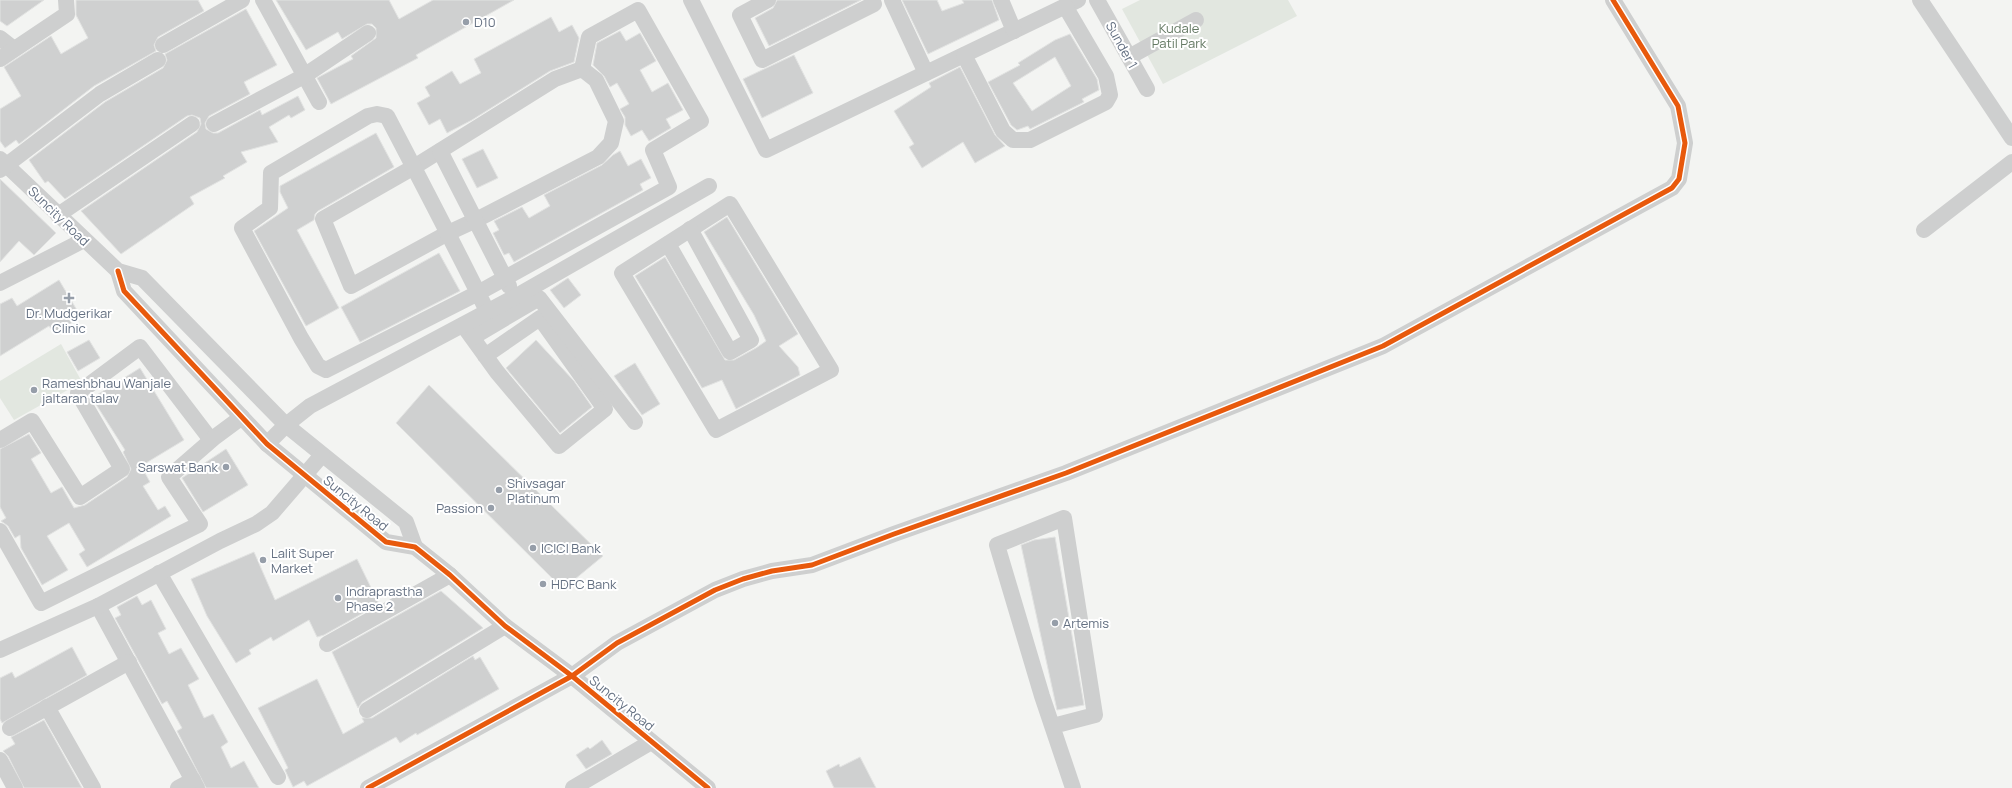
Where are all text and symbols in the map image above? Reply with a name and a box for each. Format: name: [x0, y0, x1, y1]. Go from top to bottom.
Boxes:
place label: D10: [474, 13, 496, 31]
marker: D10: [461, 17, 471, 27]
street label: Sunder 1: [1102, 18, 1142, 72]
park label: Kudale Patil Park: [1152, 19, 1207, 52]
street label: Suncity Road: [24, 182, 94, 250]
marker: Dr. Mudgerikar Clinic: [63, 292, 75, 304]
place label: Dr. Mudgerikar Clinic: [26, 304, 112, 337]
place label: Rameshbhau Wanjale jaltaran talav: [41, 374, 172, 407]
marker: Rameshbhau Wanjale jaltaran talav: [29, 385, 39, 395]
place label: Sarswat Bank: [138, 458, 219, 476]
marker: Sarswat Bank: [221, 462, 231, 472]
street label: Suncity Road: [320, 471, 392, 535]
place label: Shivsagar Platinum: [507, 474, 566, 507]
marker: Shivsagar Platinum: [494, 485, 504, 495]
place label: Passion: [436, 499, 483, 517]
marker: Passion: [486, 503, 496, 513]
place label: ICICI Bank: [541, 539, 601, 557]
marker: ICICI Bank: [528, 543, 538, 553]
place label: Lalit Super Market: [271, 544, 335, 577]
marker: Lalit Super Market: [258, 555, 268, 565]
place label: HDFC Bank: [551, 575, 617, 593]
marker: HDFC Bank: [538, 579, 548, 589]
place label: Indraprastha Phase 2: [346, 582, 422, 615]
marker: Indraprastha Phase 2: [333, 593, 343, 603]
place label: Artemis: [1063, 614, 1109, 632]
marker: Artemis: [1050, 618, 1060, 628]
street label: Suncity Road: [586, 671, 658, 735]

